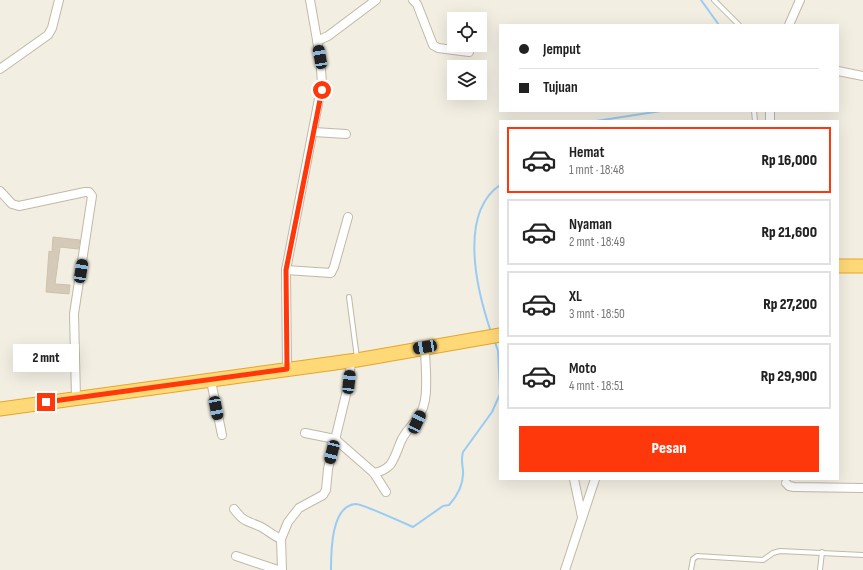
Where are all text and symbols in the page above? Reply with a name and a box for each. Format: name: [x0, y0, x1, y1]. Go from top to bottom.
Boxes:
map controls: [447, 12, 487, 100]
button: locate: [447, 12, 487, 52]
text: Jemput: [543, 40, 581, 59]
car: [312, 44, 328, 70]
button: layers: [447, 60, 487, 100]
text: Tujuan: [543, 78, 578, 97]
route start: [313, 81, 331, 99]
icon: car: [521, 142, 557, 178]
text: Hemat: [569, 143, 604, 162]
text: Rp 16,000: [761, 151, 817, 170]
text: 1 mnt · 18:48: [569, 162, 624, 178]
icon: car: [521, 214, 557, 250]
text: Nyaman: [569, 215, 612, 234]
text: Rp 21,600: [762, 223, 817, 242]
text: 2 mnt · 18:49: [569, 234, 625, 250]
car: [73, 258, 89, 284]
icon: car: [521, 286, 557, 322]
text: XL: [569, 287, 582, 306]
text: Rp 27,200: [763, 295, 817, 314]
text: 3 mnt · 18:50: [569, 306, 625, 322]
car: [412, 339, 438, 355]
callout: 2 mnt: [13, 344, 79, 372]
text: 2 mnt: [33, 350, 59, 366]
icon: car: [521, 358, 557, 394]
text: Moto: [569, 359, 596, 378]
text: Rp 29,900: [761, 367, 817, 386]
car: [342, 369, 356, 395]
text: 4 mnt · 18:51: [569, 378, 624, 394]
route end: [37, 393, 55, 411]
car: [208, 395, 224, 421]
car: [406, 409, 428, 435]
button: Pesan: [519, 426, 819, 472]
car: [323, 439, 341, 465]

